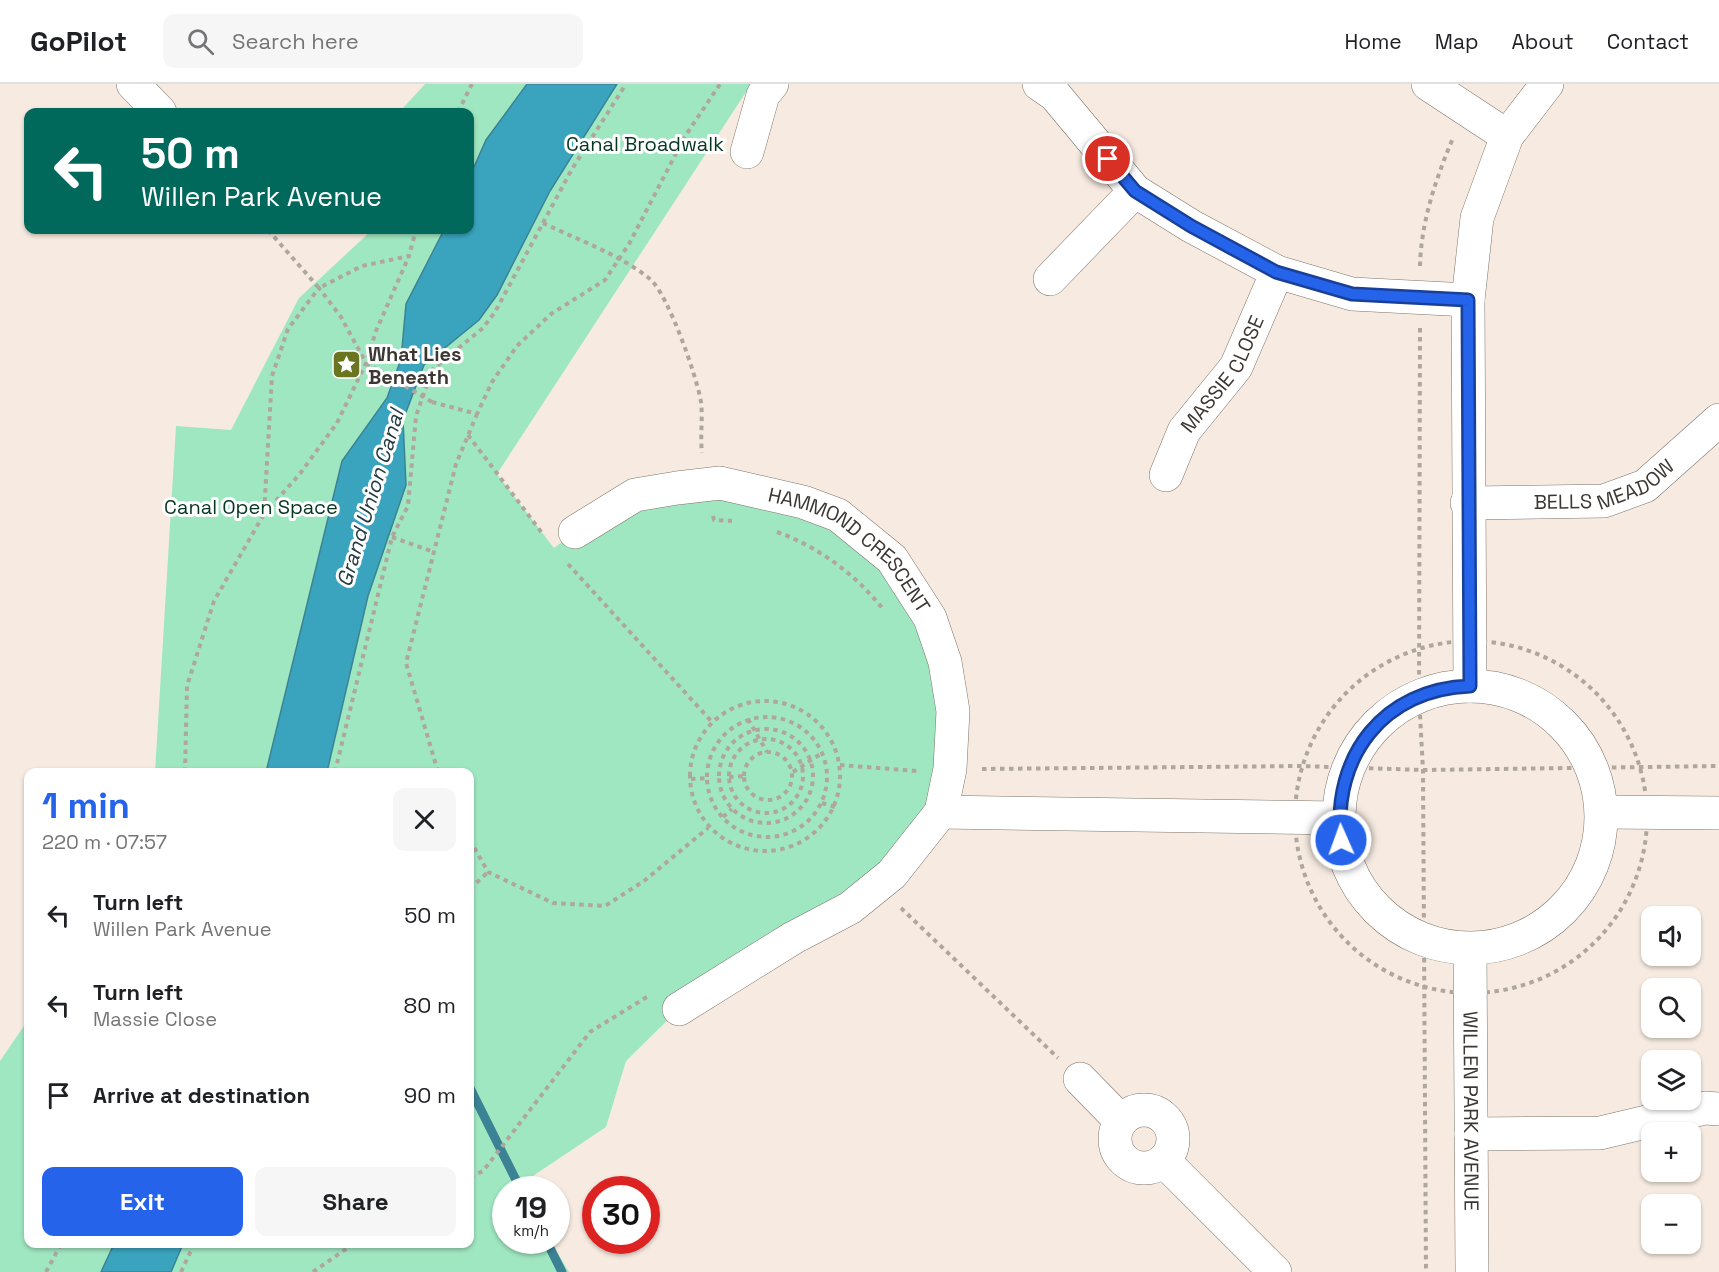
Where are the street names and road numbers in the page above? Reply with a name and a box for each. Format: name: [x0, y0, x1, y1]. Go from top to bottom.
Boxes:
street label: MASSIE CLOSE: [1175, 311, 1270, 438]
street label: BELLS MEADOW: [1533, 453, 1680, 516]
street label: HAMMOND CRESCENT: [766, 481, 936, 618]
street label: WILLEN PARK AVENUE: [1457, 1011, 1485, 1211]

